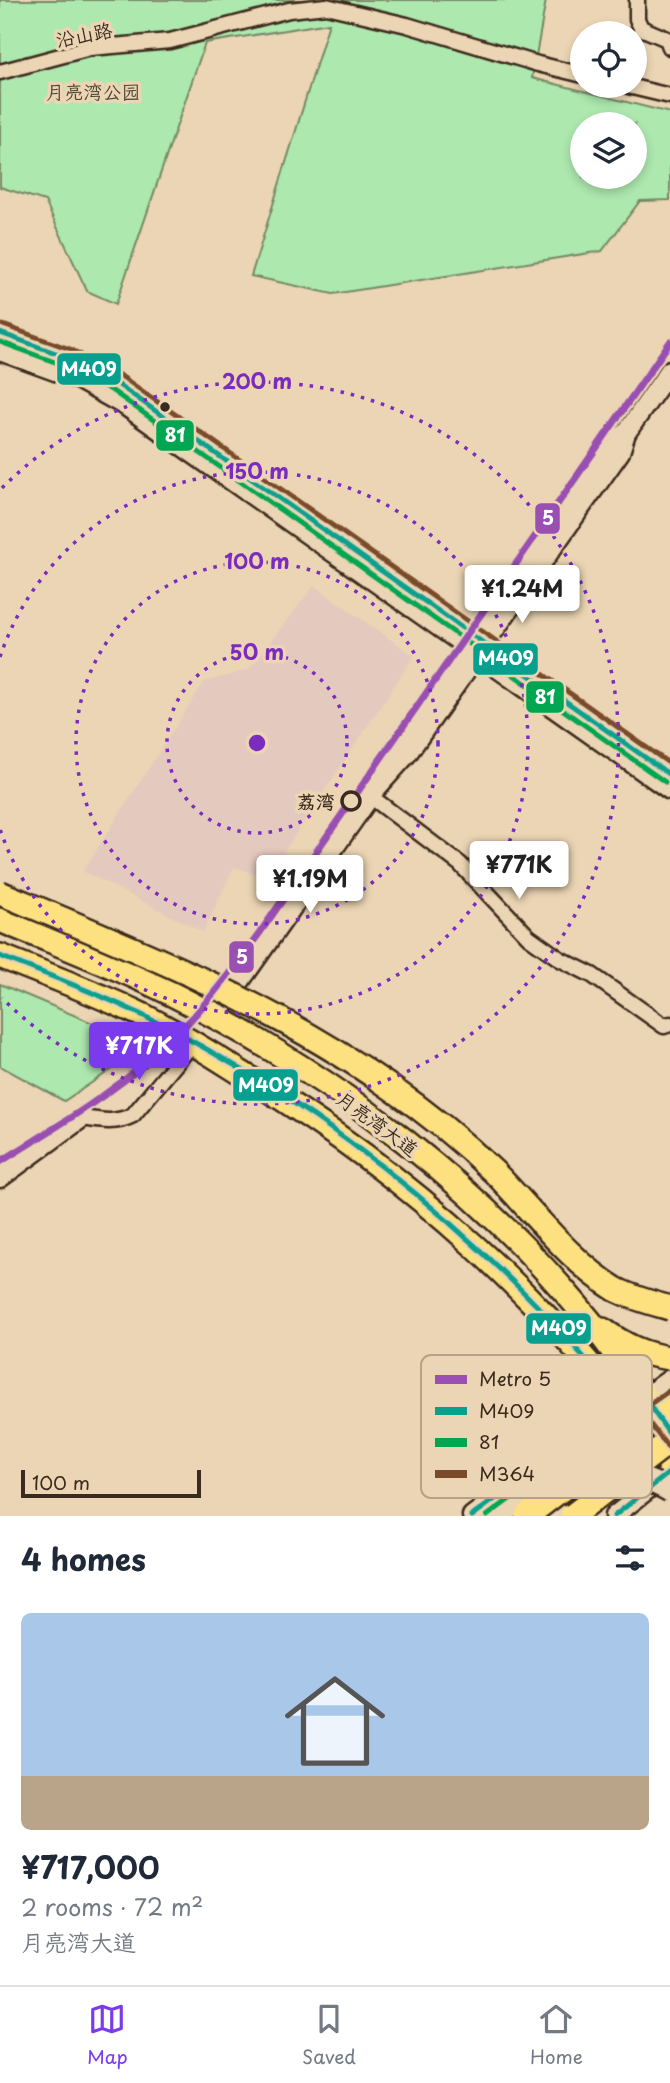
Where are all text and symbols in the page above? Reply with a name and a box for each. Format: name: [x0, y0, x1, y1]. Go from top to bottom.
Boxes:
street label: 沿山路: [53, 15, 115, 53]
map controls: [570, 21, 647, 189]
button: locate: [570, 21, 647, 98]
park label: 月亮湾公园: [45, 77, 141, 105]
button: layers: [570, 112, 647, 189]
line badge: M409: [56, 352, 122, 386]
text: M409: [61, 354, 117, 382]
text: 200 m: [222, 364, 292, 396]
unlabelled marker: [158, 400, 172, 414]
line badge: 81: [155, 419, 195, 452]
text: 81: [165, 420, 185, 448]
text: 150 m: [225, 454, 289, 486]
line badge: 5: [534, 502, 561, 535]
text: 5: [542, 503, 554, 531]
text: 100 m: [224, 544, 290, 576]
pin: ¥1.24M: [465, 566, 579, 625]
text: ¥1.24M: [481, 570, 563, 605]
text: 50 m: [230, 635, 284, 667]
line badge: M409: [472, 642, 539, 676]
text: M409: [478, 643, 534, 671]
line badge: 81: [525, 680, 565, 714]
text: 81: [535, 682, 555, 710]
centre of rings: [245, 731, 269, 755]
place label: 荔湾: [297, 787, 335, 815]
marker: 荔湾: [341, 791, 361, 811]
pin: ¥771K: [470, 842, 568, 901]
text: ¥771K: [486, 846, 552, 881]
pin: ¥1.19M: [253, 856, 367, 915]
text: ¥1.19M: [272, 860, 348, 895]
line badge: 5: [228, 940, 255, 974]
text: 5: [236, 942, 248, 970]
pin: ¥717K: [90, 1023, 188, 1082]
text: ¥717K: [105, 1027, 173, 1062]
line badge: M409: [232, 1068, 299, 1102]
text: M409: [238, 1070, 294, 1098]
street label: 月亮湾大道: [331, 1084, 425, 1162]
line badge: M409: [525, 1312, 592, 1345]
text: M409: [531, 1313, 587, 1341]
legend: [421, 1355, 652, 1498]
text: Metro 5: [479, 1364, 551, 1392]
text: M409: [479, 1396, 534, 1424]
text: 81: [479, 1427, 499, 1455]
text: M364: [479, 1459, 535, 1487]
scale bar: [21, 1467, 201, 1499]
text: 100 m: [32, 1468, 90, 1496]
text: 4 homes: [21, 1536, 146, 1581]
icon: filters: [611, 1539, 649, 1577]
icon: home: [272, 1658, 398, 1784]
text: ¥717,000: [21, 1844, 160, 1889]
text: 2 rooms · 72 m²: [21, 1889, 203, 1924]
text: 月亮湾大道: [21, 1924, 136, 1959]
tab: Map: [87, 2000, 128, 2070]
tab: Saved: [302, 2000, 356, 2070]
tab: Home: [530, 2000, 583, 2070]

